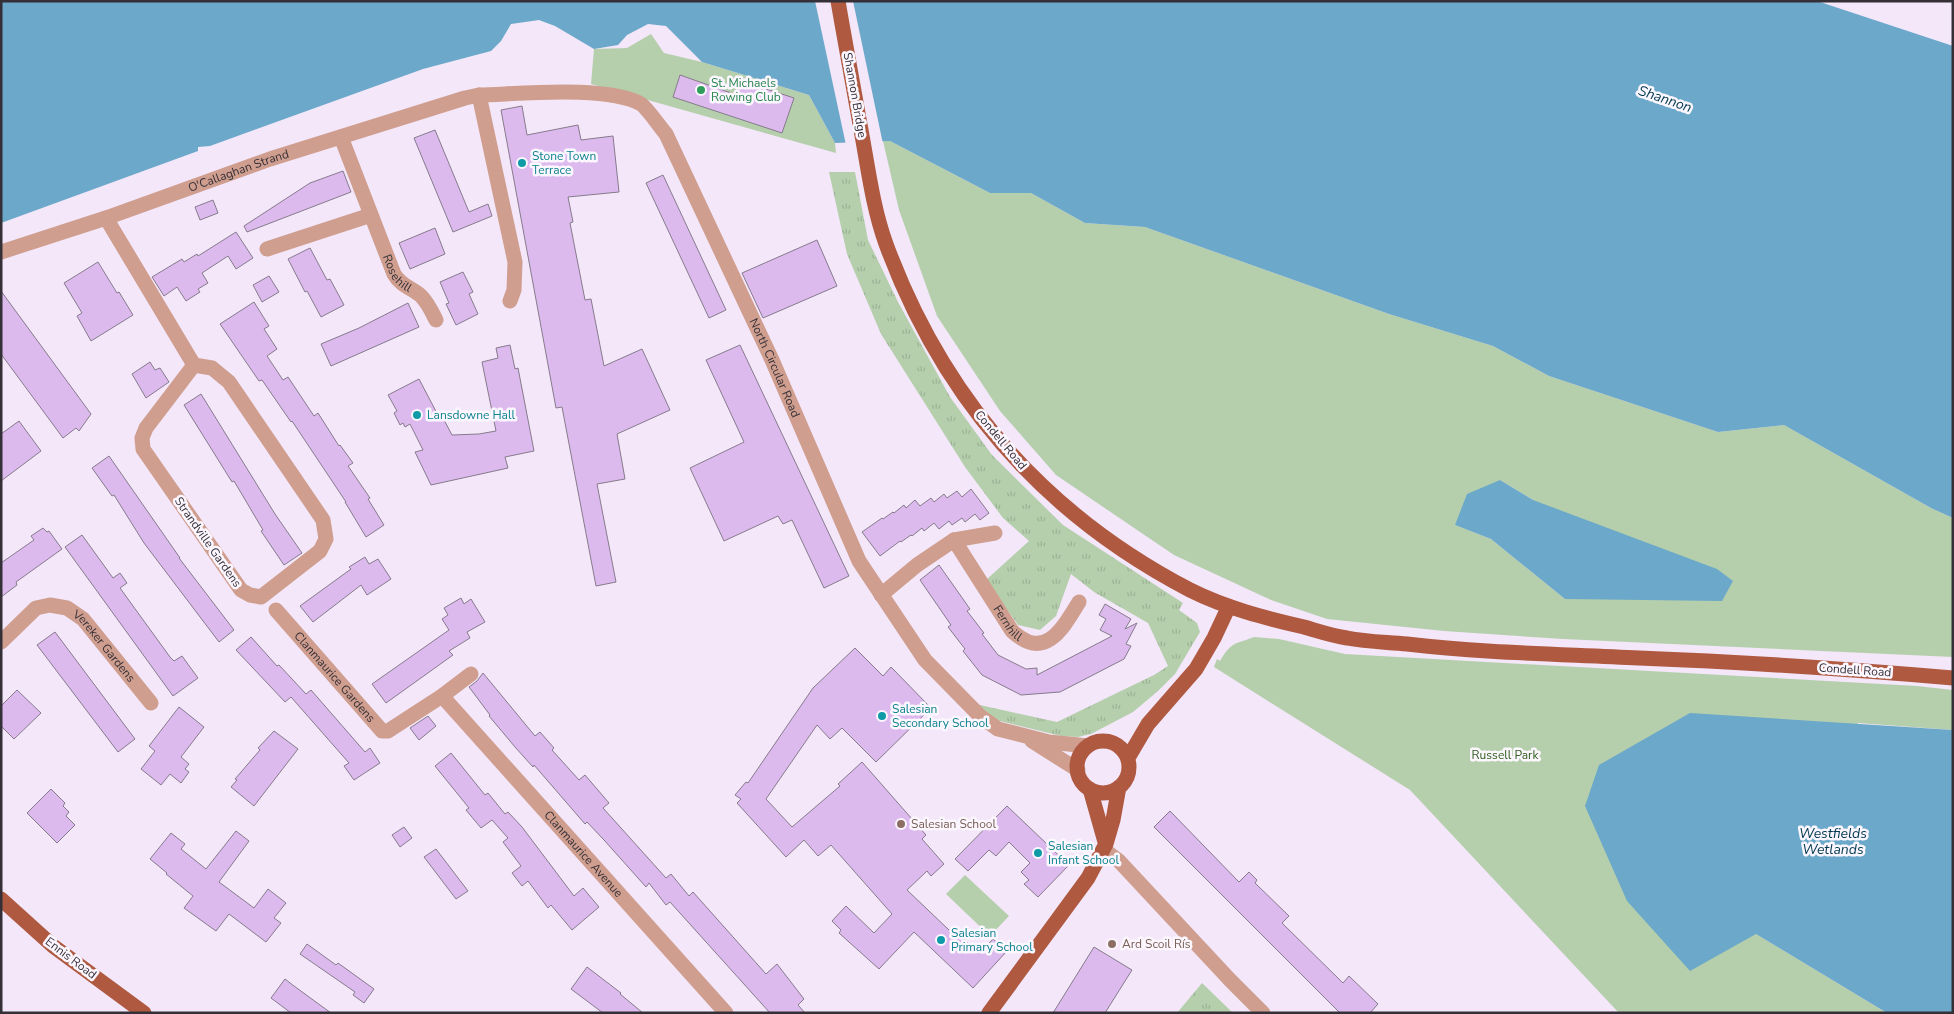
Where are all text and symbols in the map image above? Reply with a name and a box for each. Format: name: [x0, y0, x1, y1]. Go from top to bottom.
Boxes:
street label: Shannon Bridge: [840, 51, 870, 139]
place label: St. Michaels Rowing Club: [711, 75, 781, 105]
water label: Shannon: [1636, 81, 1694, 117]
marker: St. Michaels Rowing Club: [695, 84, 707, 96]
street label: O'Callaghan Strand: [186, 146, 291, 196]
place label: Stone Town Terrace: [532, 148, 596, 178]
marker: Stone Town Terrace: [516, 157, 528, 169]
street label: Rosehill: [379, 252, 415, 296]
street label: North Circular Road: [746, 316, 804, 420]
place label: Lansdowne Hall: [427, 407, 515, 423]
street label: Condell Road: [972, 407, 1030, 473]
marker: Lansdowne Hall: [411, 409, 423, 421]
street label: Strandville Gardens: [171, 494, 245, 590]
street label: Fernhill: [990, 602, 1026, 645]
street label: Vereker Gardens: [69, 606, 139, 686]
street label: Clanmaurice Gardens: [291, 628, 379, 726]
street label: Condell Road: [1818, 659, 1892, 681]
place label: Salesian Secondary School: [892, 701, 989, 731]
marker: Salesian Secondary School: [876, 710, 888, 722]
park label: Russell Park: [1472, 747, 1539, 763]
street label: Clanmaurice Avenue: [540, 807, 626, 901]
place label: Salesian School: [911, 816, 997, 832]
marker: Salesian School: [895, 818, 907, 830]
water label: Westfields Wetlands: [1799, 824, 1867, 859]
place label: Salesian Infant School: [1048, 838, 1119, 868]
marker: Salesian Infant School: [1032, 847, 1044, 859]
place label: Salesian Primary School: [951, 925, 1033, 955]
street label: Ennis Road: [42, 933, 100, 983]
marker: Salesian Primary School: [935, 934, 947, 946]
place label: Ard Scoil Rís: [1122, 936, 1191, 952]
marker: Ard Scoil Rís: [1106, 938, 1118, 950]

